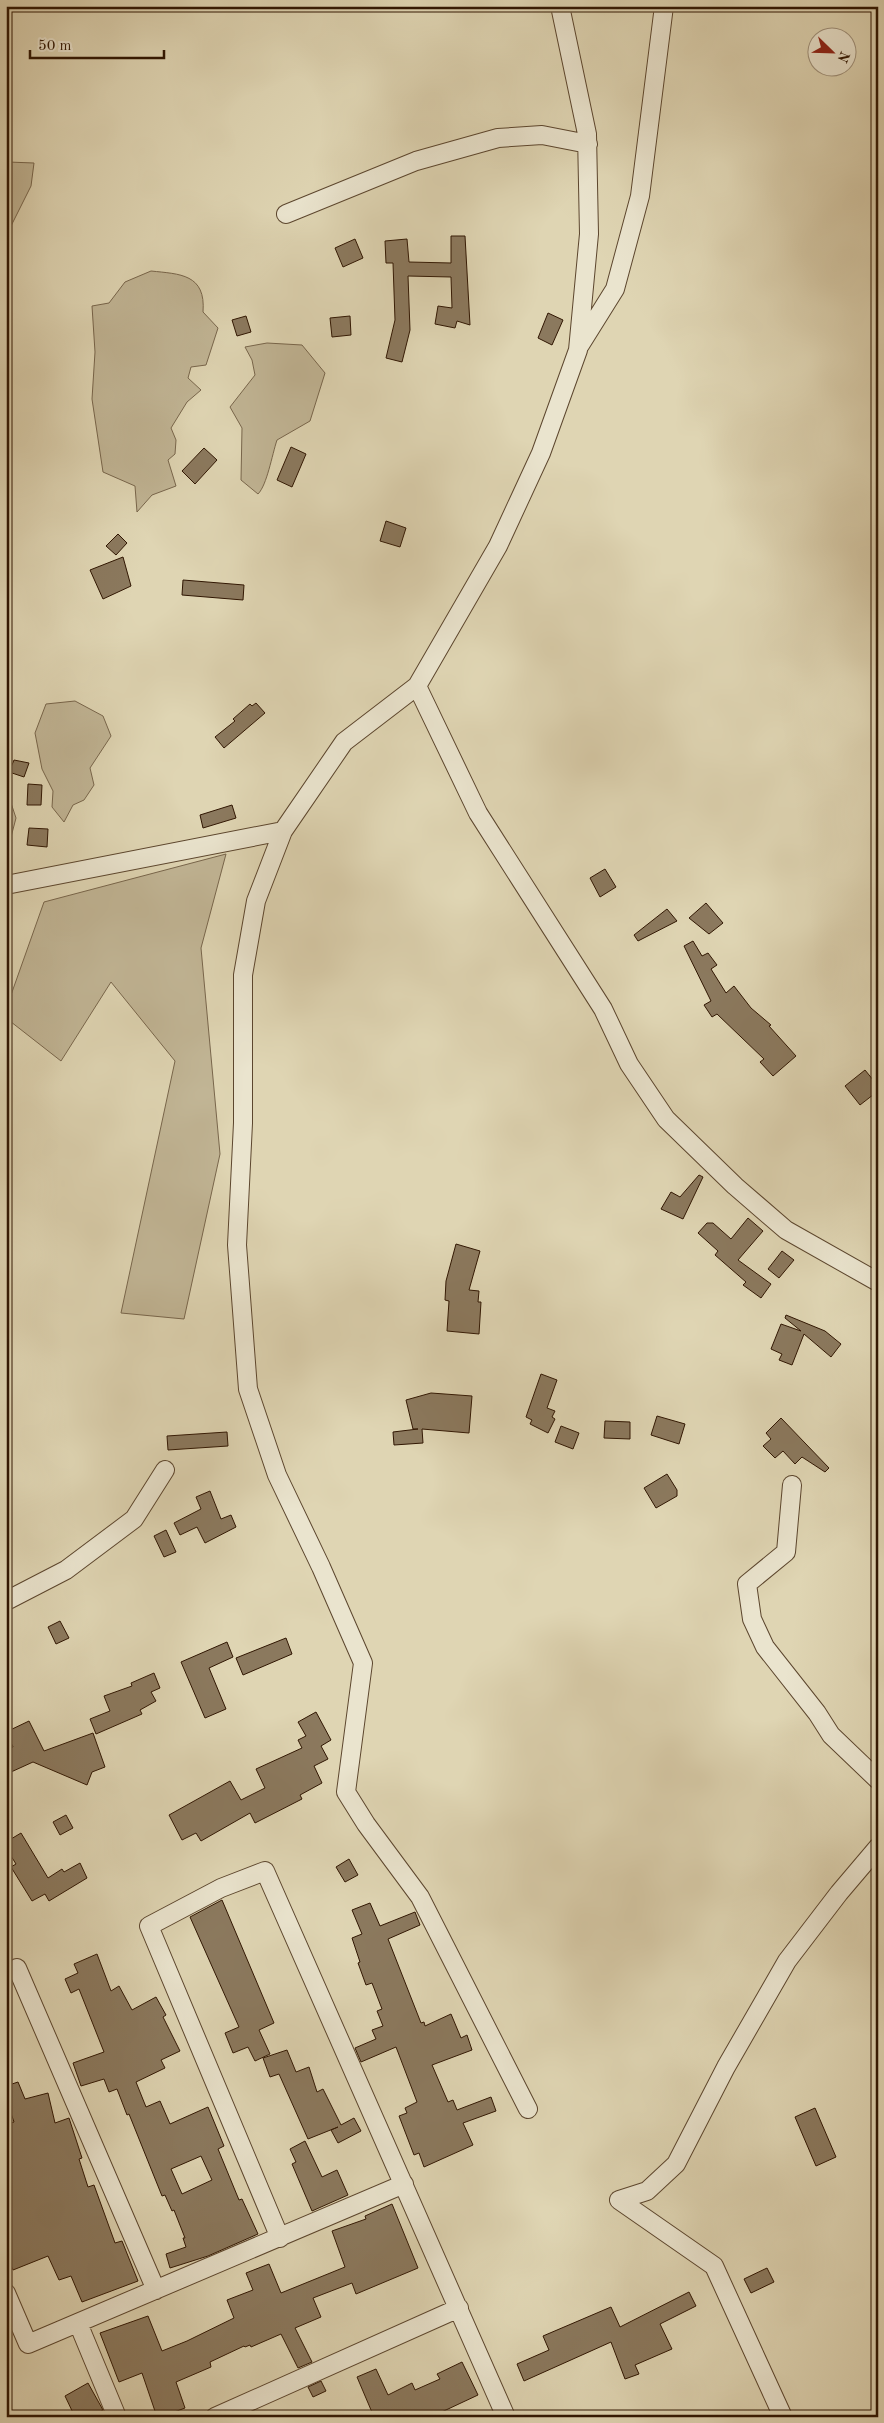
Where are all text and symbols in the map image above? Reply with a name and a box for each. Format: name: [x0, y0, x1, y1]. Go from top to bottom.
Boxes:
scale bar: [30, 28, 164, 60]
north arrow: [806, 28, 856, 78]
text: 50 m: [38, 39, 72, 54]
text: N: [834, 49, 852, 65]

